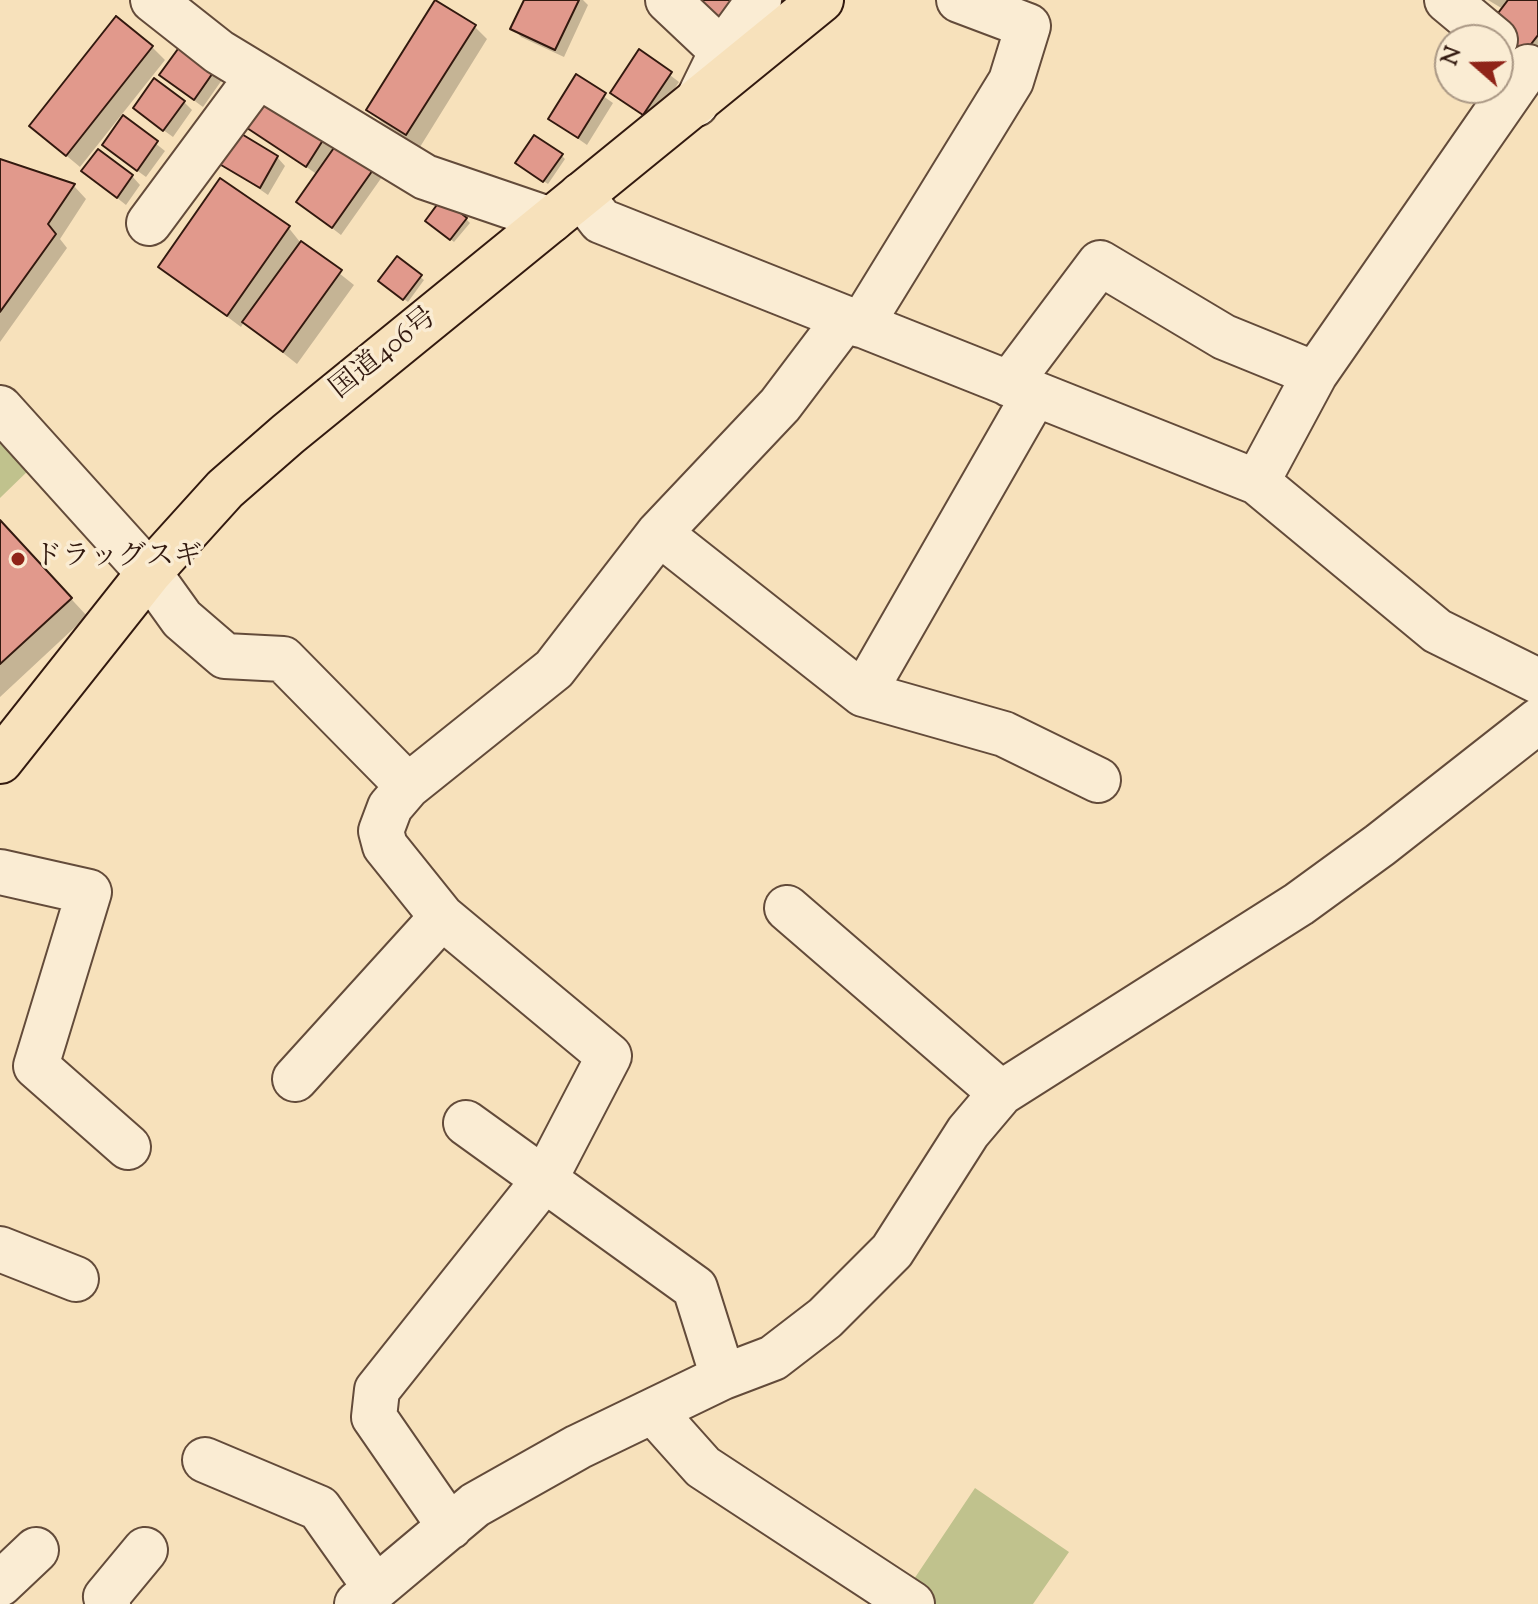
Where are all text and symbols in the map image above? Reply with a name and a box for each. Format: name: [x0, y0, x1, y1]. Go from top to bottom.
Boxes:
north arrow: [1434, 24, 1514, 104]
text: N: [1435, 43, 1471, 70]
street label: 国道406号: [325, 302, 445, 408]
place label: ドラッグスギ: [34, 542, 202, 576]
marker: ドラッグスギ: [9, 550, 27, 568]

